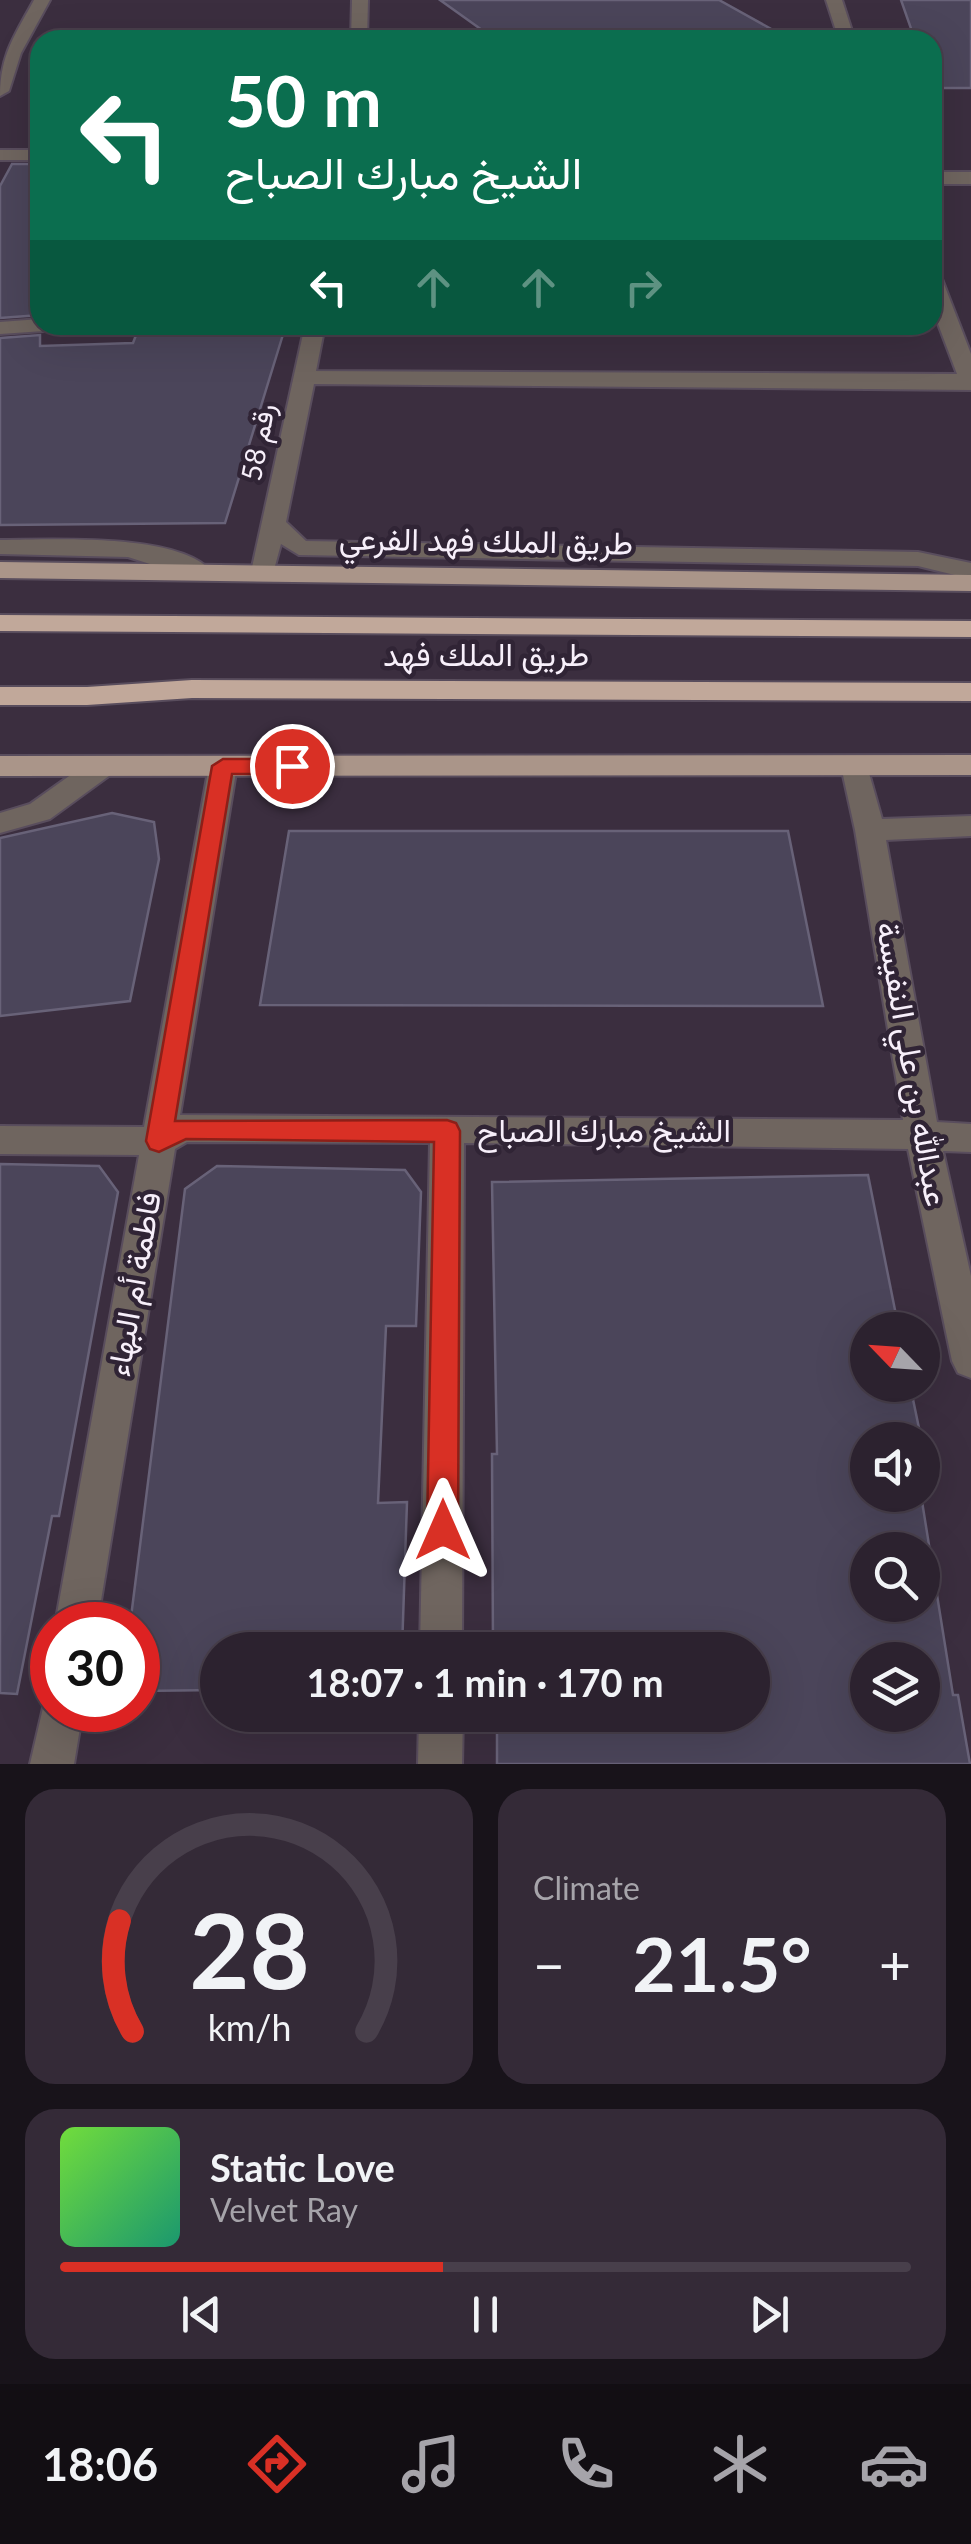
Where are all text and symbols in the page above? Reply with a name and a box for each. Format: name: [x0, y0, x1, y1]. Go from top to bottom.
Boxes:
text: 50 m: [225, 58, 382, 142]
icon: left: [60, 70, 190, 200]
text: الشيخ مبارك الصباح: [225, 145, 582, 199]
icon: left: [301, 260, 356, 315]
icon: ahead: [406, 260, 461, 315]
icon: ahead: [511, 260, 566, 315]
icon: right: [616, 260, 671, 315]
street label: رقم 58: [233, 400, 284, 484]
street label: طريق الملك فهد الفرعي: [338, 517, 633, 570]
street label: طريق الملك فهد: [383, 634, 589, 675]
pin: [250, 724, 335, 809]
icon: arrive: [265, 739, 320, 794]
street label: عبدالله بن علي النفيسة: [861, 918, 958, 1211]
street label: الشيخ مبارك الصباح: [477, 1110, 731, 1153]
street label: فاطمة أم البهاء: [97, 1188, 171, 1380]
north arrow: [850, 1312, 940, 1402]
map controls: [850, 1312, 940, 1732]
button: sound: [850, 1422, 940, 1512]
position arrow: [391, 1478, 495, 1582]
button: search: [850, 1532, 940, 1622]
speed limit sign: 30: [30, 1602, 160, 1732]
button: layers: [850, 1642, 940, 1732]
text: 18:07 · 1 min · 170 m: [306, 1659, 664, 1705]
text: Climate: [533, 1868, 640, 1907]
text: 28: [189, 1886, 309, 2011]
text: 21.5°: [632, 1918, 812, 2008]
text: −: [533, 1931, 565, 1997]
text: +: [879, 1931, 911, 1997]
text: km/h: [207, 2006, 291, 2049]
text: Static Love: [210, 2144, 395, 2190]
text: Velvet Ray: [210, 2190, 358, 2229]
icon: previous: [174, 2287, 229, 2342]
icon: pause: [458, 2287, 513, 2342]
icon: next: [742, 2287, 797, 2342]
icon: directions: [242, 2429, 312, 2499]
icon: music: [396, 2429, 466, 2499]
icon: phone: [551, 2429, 621, 2499]
icon: climate: [705, 2429, 775, 2499]
icon: car: [859, 2429, 929, 2499]
text: 18:06: [42, 2437, 158, 2491]

